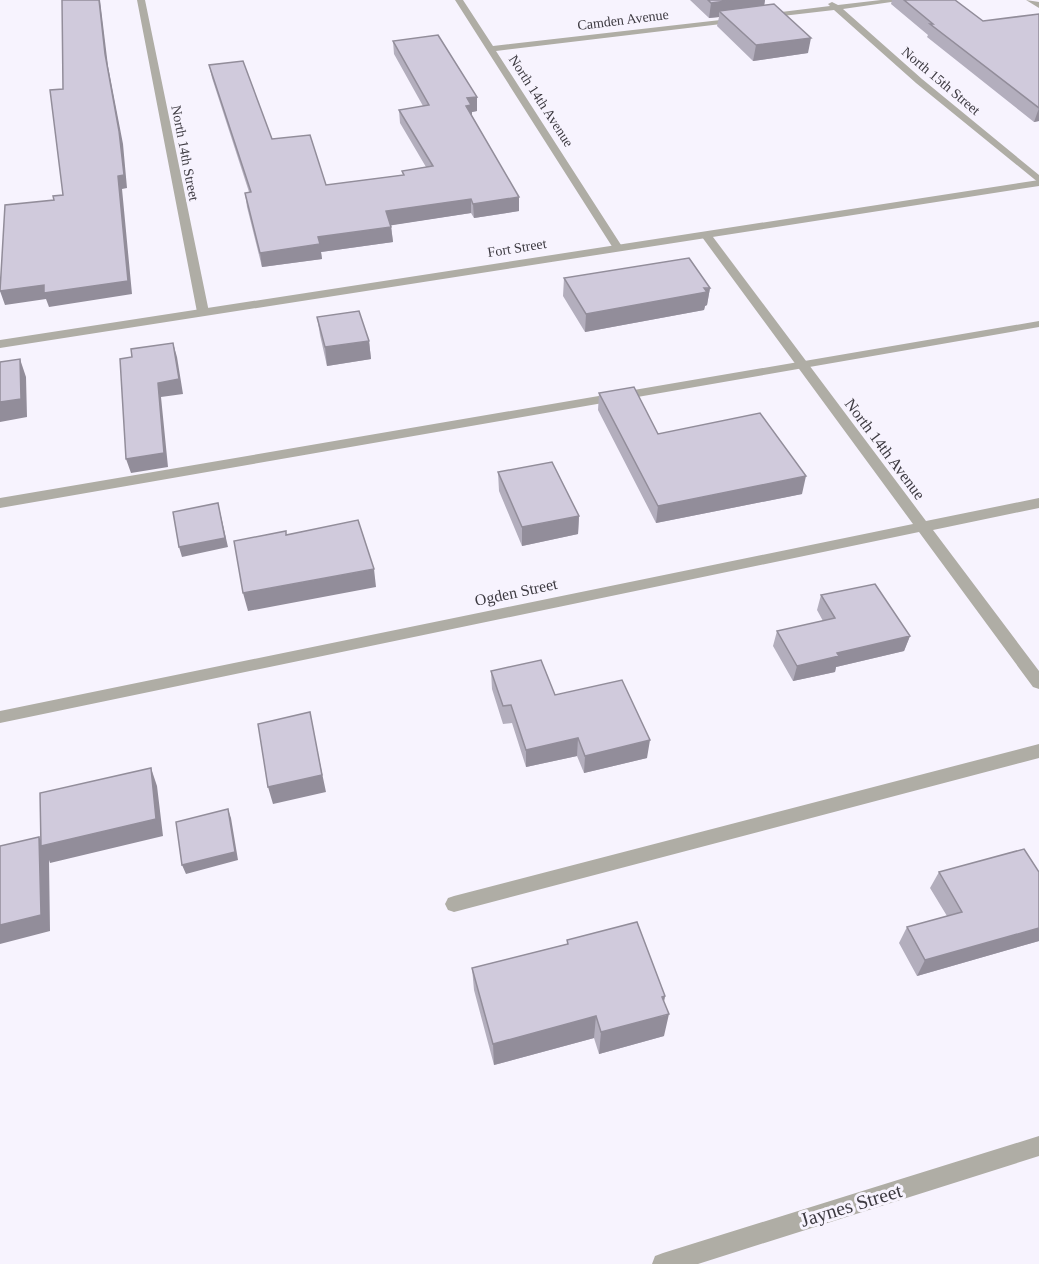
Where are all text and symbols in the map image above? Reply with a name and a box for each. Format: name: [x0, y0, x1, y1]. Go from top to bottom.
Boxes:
street label: Camden Avenue: [576, 7, 670, 33]
street label: North 15th Street: [899, 44, 983, 118]
street label: North 14th Avenue: [506, 52, 576, 150]
street label: North 14th Street: [168, 104, 202, 202]
street label: Fort Street: [486, 236, 548, 260]
street label: North 14th Avenue: [842, 395, 928, 503]
street label: Ogden Street: [473, 575, 560, 610]
street label: Jaynes Street: [798, 1179, 905, 1232]

